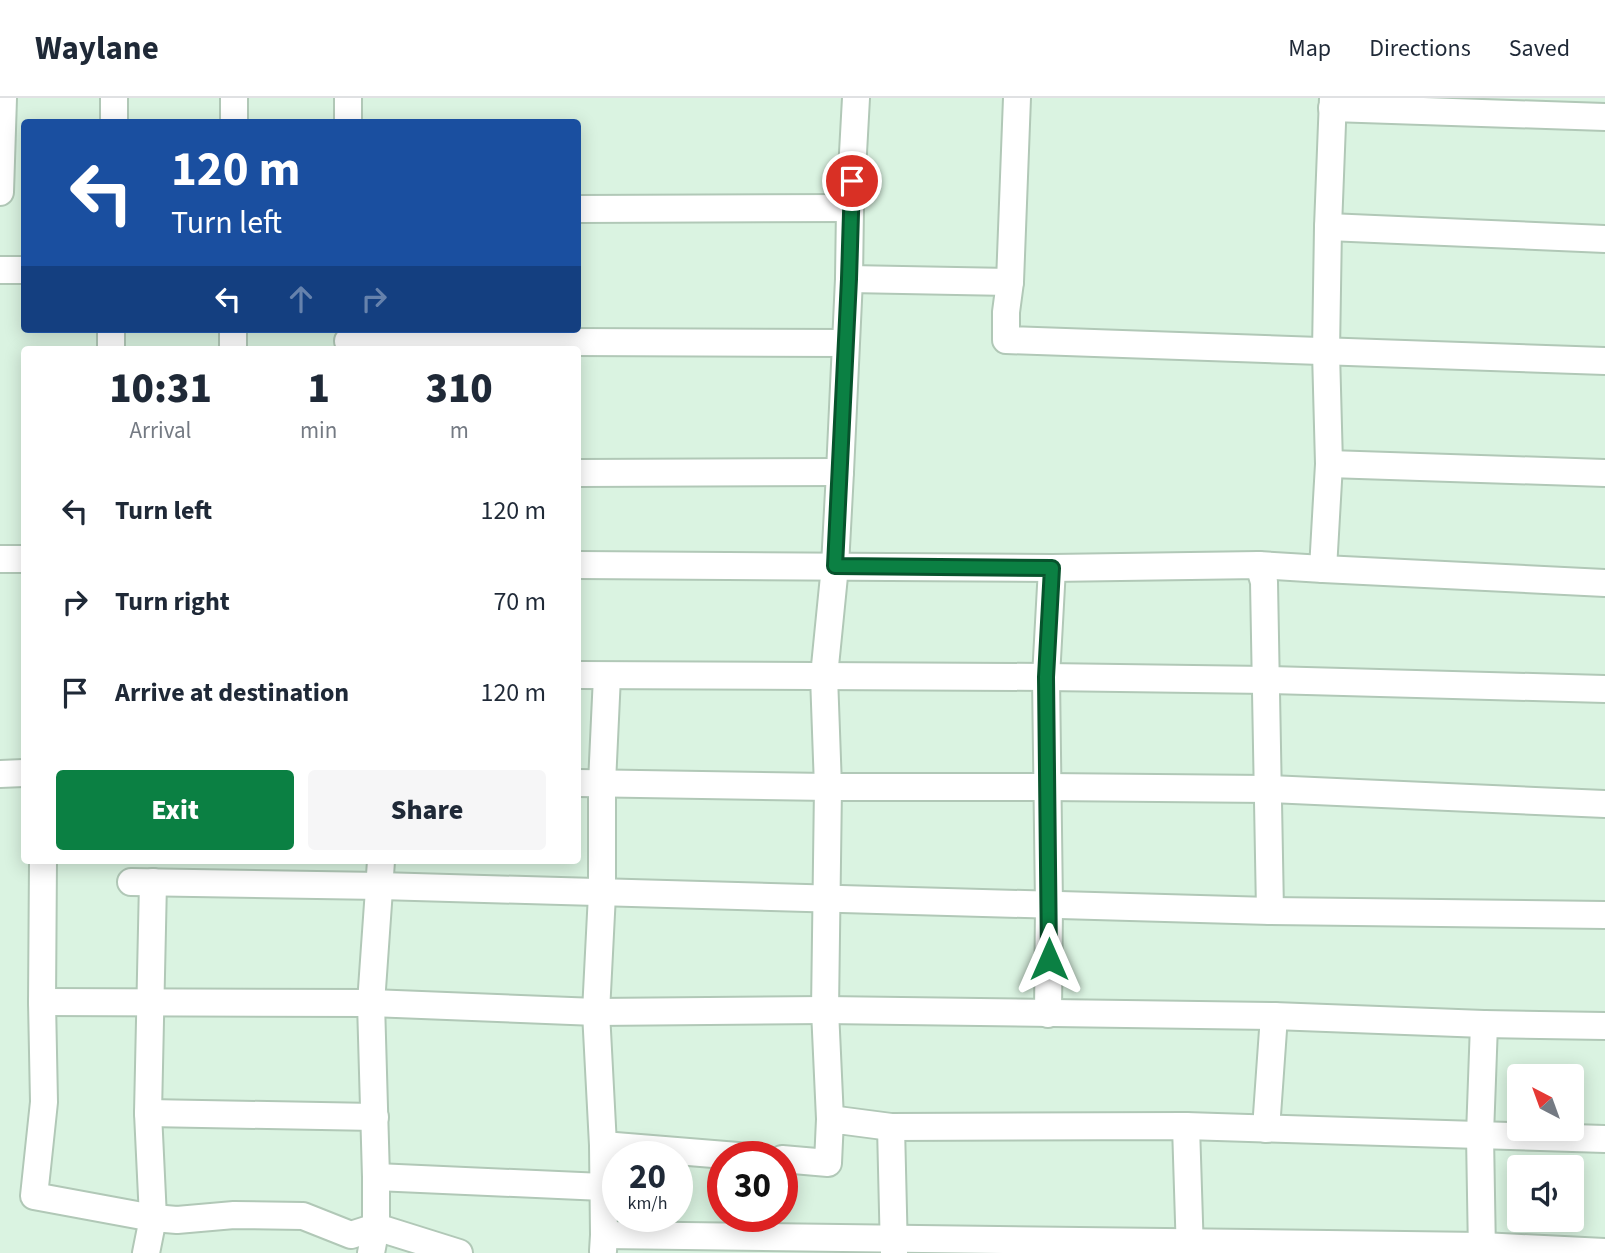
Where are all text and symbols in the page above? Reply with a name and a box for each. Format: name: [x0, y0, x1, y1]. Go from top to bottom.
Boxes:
text: Waylane: [35, 25, 159, 72]
text: Map: [1288, 31, 1331, 66]
text: Directions: [1369, 31, 1471, 66]
text: Saved: [1509, 31, 1570, 66]
text: 120 m: [171, 135, 300, 205]
icon: left: [56, 147, 147, 238]
pin: [822, 151, 882, 211]
icon: arrive: [833, 162, 871, 200]
text: Turn left: [171, 200, 282, 246]
icon: left: [209, 280, 247, 318]
icon: ahead: [282, 280, 320, 318]
icon: right: [355, 280, 393, 318]
text: 10:31: [109, 359, 212, 419]
text: 1: [307, 359, 330, 419]
text: 310: [426, 359, 493, 419]
text: Arrival: [130, 414, 191, 447]
text: min: [300, 414, 337, 447]
text: m: [450, 414, 469, 447]
icon: left: [56, 492, 94, 530]
text: Turn left: [115, 492, 212, 529]
text: 120 m: [480, 492, 546, 529]
icon: right: [56, 583, 94, 621]
text: Turn right: [115, 583, 230, 620]
text: 70 m: [493, 583, 546, 620]
icon: arrive: [56, 674, 94, 712]
text: Arrive at destination: [115, 674, 349, 711]
text: 120 m: [480, 674, 546, 711]
button: Exit: [56, 770, 294, 850]
button: Share: [308, 770, 546, 850]
position arrow: [1012, 922, 1086, 996]
north arrow: [1507, 1064, 1584, 1141]
map controls: [1507, 1064, 1584, 1232]
speed limit sign: 30: [707, 1141, 798, 1232]
text: 20: [629, 1152, 666, 1202]
button: sound: [1507, 1155, 1584, 1232]
text: km/h: [628, 1191, 667, 1216]

